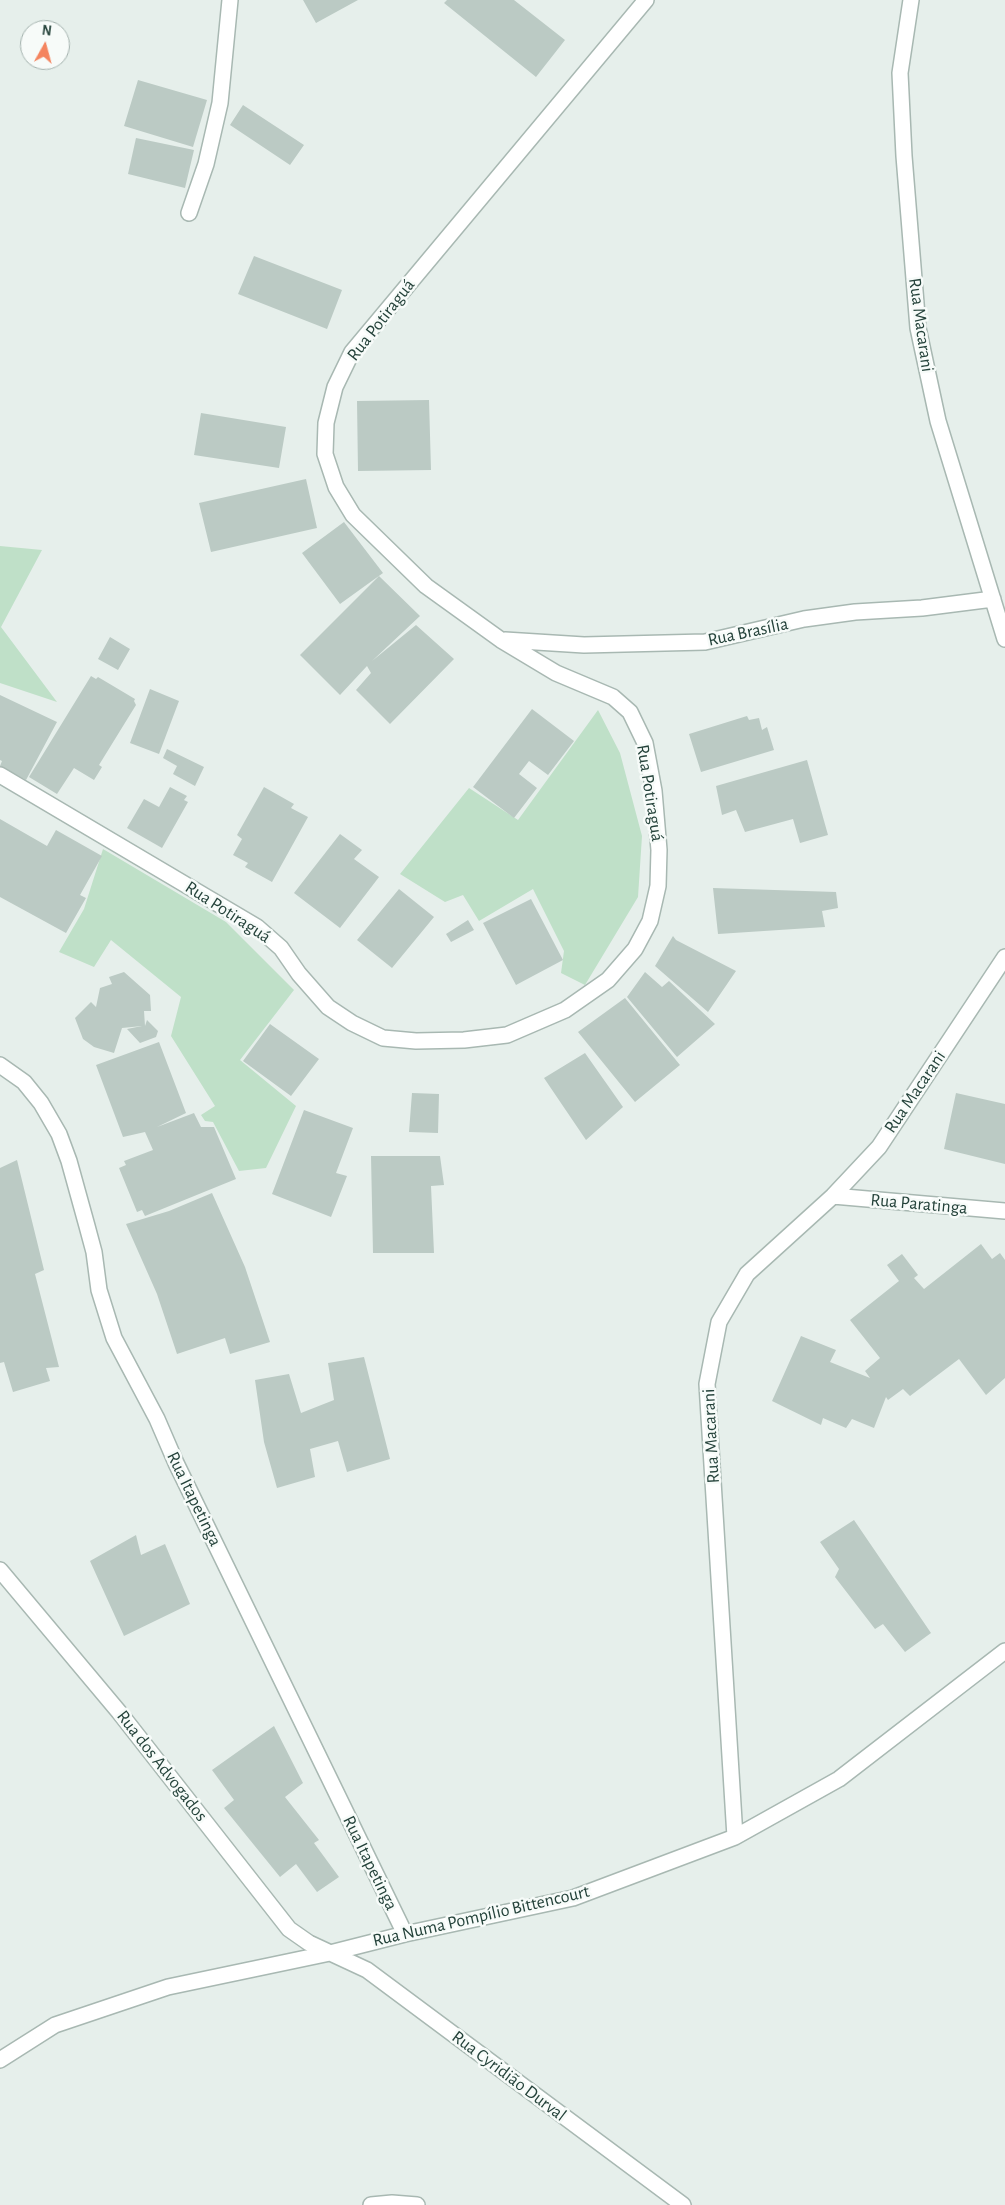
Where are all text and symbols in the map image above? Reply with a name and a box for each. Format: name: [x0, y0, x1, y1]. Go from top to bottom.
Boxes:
north arrow: [20, 20, 70, 70]
text: N: [41, 24, 52, 39]
street label: Rua Potiraguá: [342, 275, 420, 365]
street label: Rua Macarani: [904, 277, 938, 373]
street label: Rua Brasília: [706, 613, 790, 651]
street label: Rua Potiraguá: [632, 743, 668, 843]
street label: Rua Potiraguá: [181, 876, 275, 948]
street label: Rua Macarani: [880, 1047, 950, 1137]
street label: Rua Paratinga: [870, 1189, 968, 1219]
street label: Rua Macarani: [698, 1388, 724, 1484]
street label: Rua Itapetinga: [162, 1448, 226, 1550]
street label: Rua dos Advogados: [112, 1706, 212, 1826]
street label: Rua Itapetinga: [338, 1812, 402, 1914]
street label: Rua Numa Pompílio Bittencourt: [370, 1881, 592, 1951]
street label: Rua Cyridião Durval: [448, 2026, 570, 2126]

